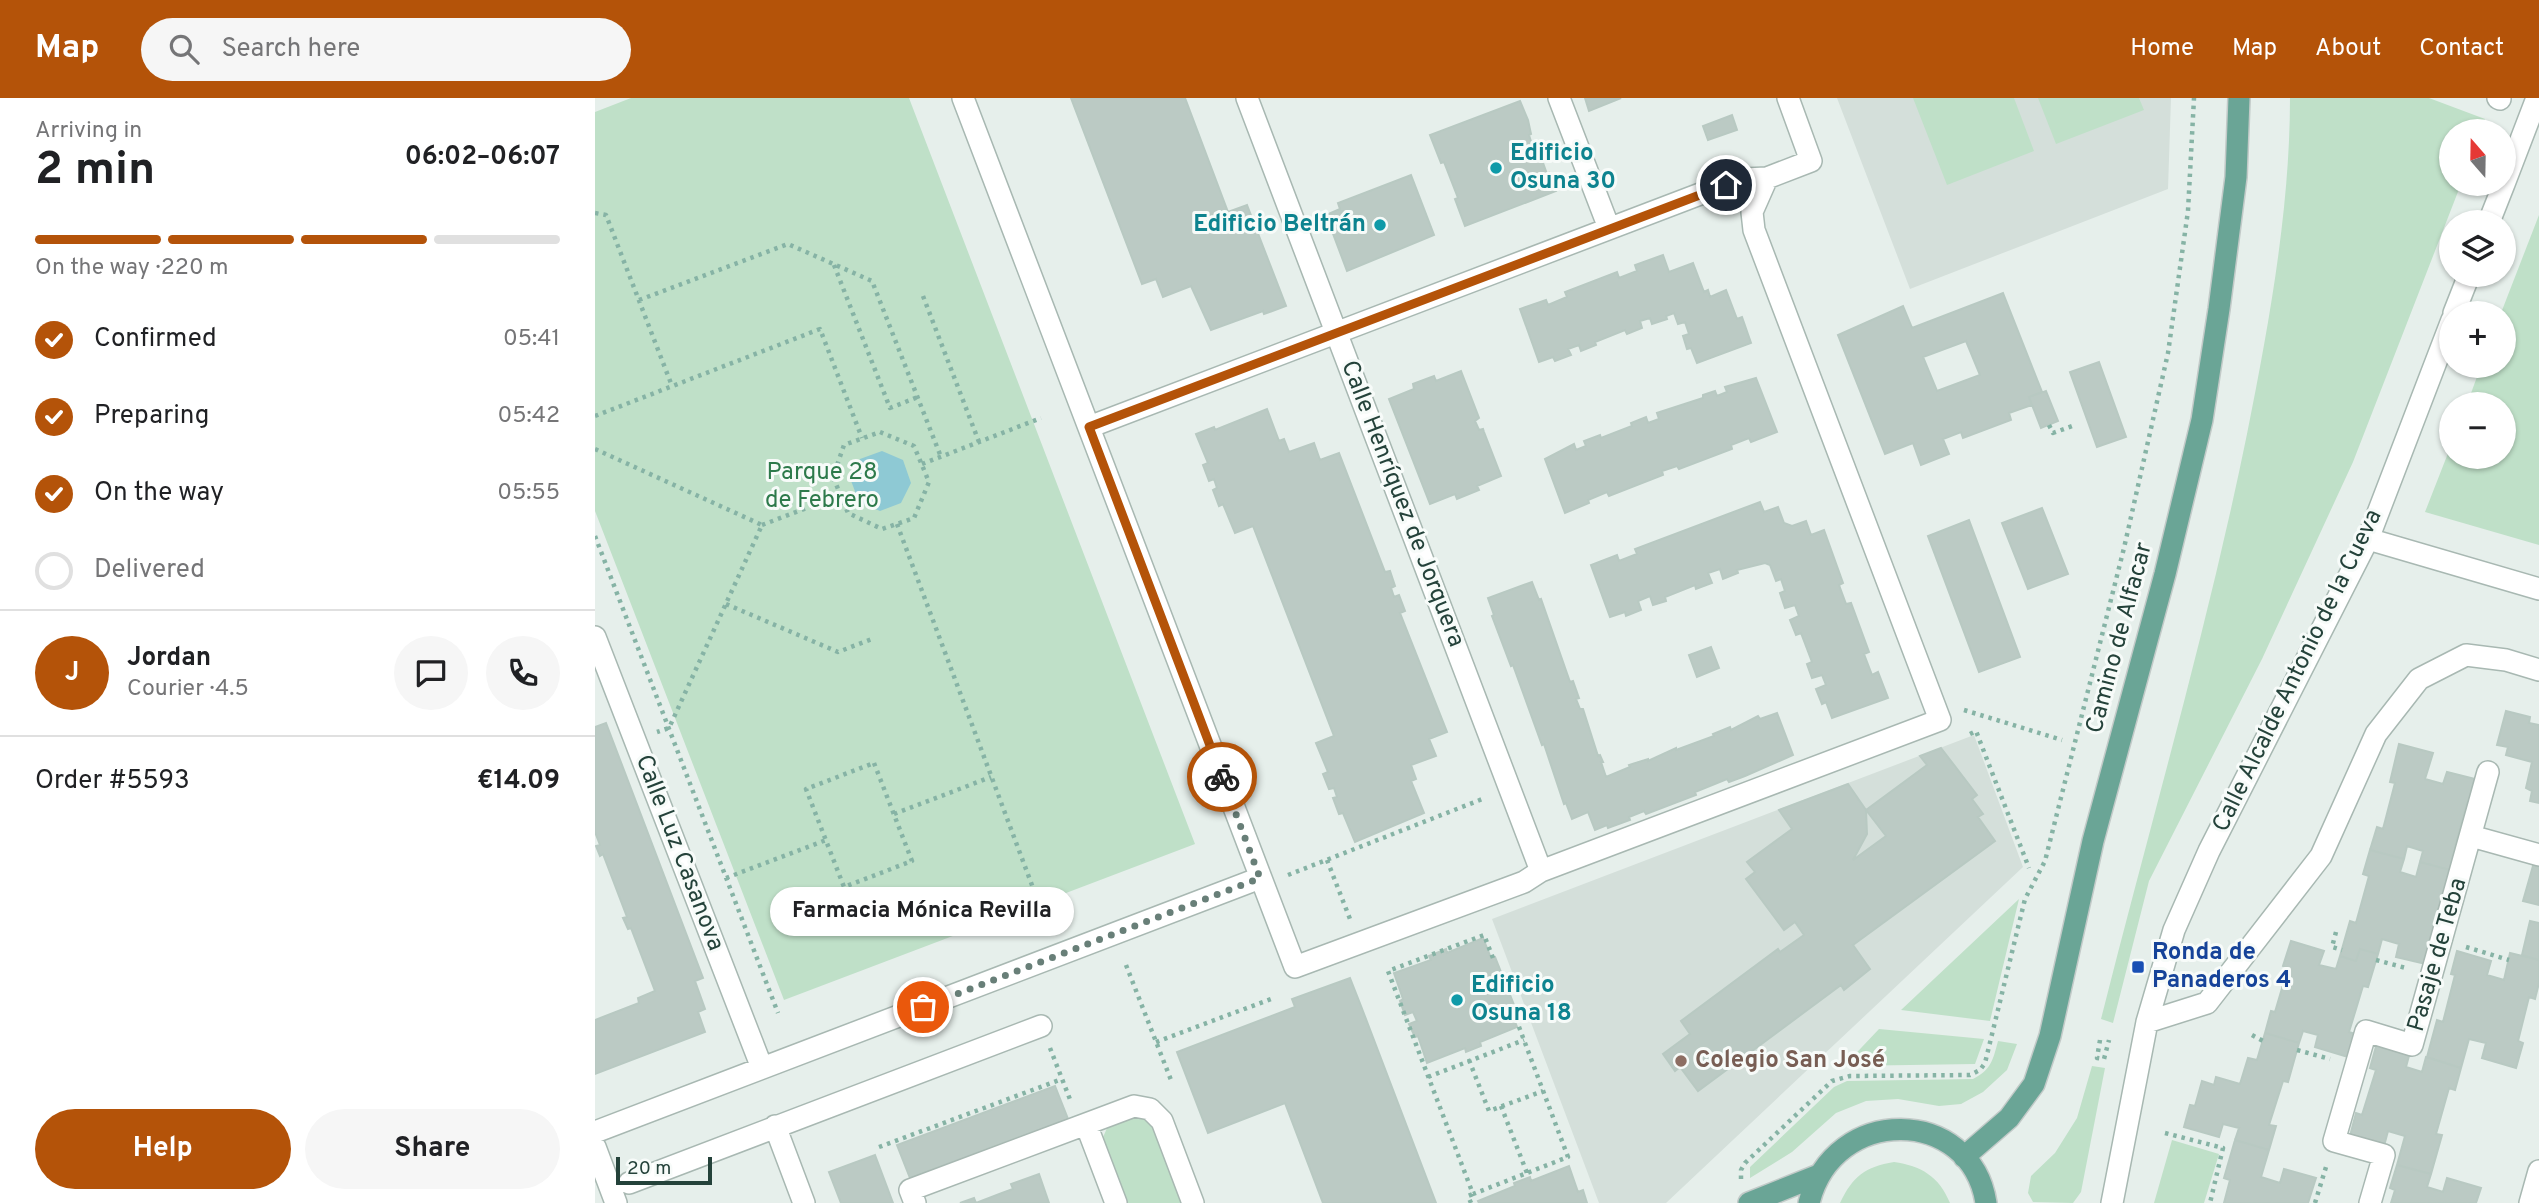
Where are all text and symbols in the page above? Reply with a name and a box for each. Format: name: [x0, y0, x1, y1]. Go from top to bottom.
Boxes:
search box: [141, 18, 631, 81]
text: Map: [35, 28, 99, 70]
icon: search: [165, 30, 203, 68]
text: Search here: [221, 33, 360, 66]
text: Home: [2130, 34, 2194, 64]
text: Map: [2232, 34, 2277, 64]
text: About: [2315, 34, 2381, 64]
text: Contact: [2419, 34, 2504, 64]
text: Arriving in: [35, 117, 142, 146]
north arrow: [2439, 119, 2517, 196]
map controls: [2439, 119, 2516, 469]
place label: Edificio Osuna 30: [1510, 139, 1616, 197]
text: 06:02–06:07: [405, 141, 560, 174]
text: 2 min: [35, 142, 155, 201]
pin: [1696, 155, 1756, 215]
marker: Edificio Osuna 30: [1488, 160, 1504, 176]
icon: home: [1707, 166, 1745, 204]
place label: Edificio Beltrán: [1193, 210, 1366, 240]
button: layers: [2439, 210, 2516, 287]
marker: Edificio Beltrán: [1372, 217, 1388, 233]
text: On the way · 220 m: [35, 254, 229, 283]
button: +: [2439, 301, 2516, 378]
icon: check: [35, 321, 73, 359]
text: Confirmed: [94, 323, 217, 356]
text: 05:41: [503, 325, 560, 354]
street label: Calle Henríquez de Jorquera: [1333, 356, 1471, 652]
button: −: [2439, 392, 2516, 469]
icon: check: [35, 398, 73, 436]
text: Preparing: [94, 400, 209, 433]
text: 05:42: [497, 402, 560, 431]
park label: Parque 28 de Febrero: [765, 458, 879, 516]
icon: check: [35, 475, 73, 513]
text: On the way: [94, 477, 224, 510]
text: 05:55: [497, 479, 560, 508]
street label: Calle Alcalde Antonio de la Cueva: [2207, 505, 2389, 837]
street label: Camino de Alfacar: [2080, 539, 2160, 737]
text: Delivered: [94, 554, 205, 587]
button: chat: [394, 636, 468, 710]
button: phone: [486, 636, 560, 710]
text: Jordan: [127, 642, 211, 675]
text: J: [65, 657, 79, 690]
text: Courier · 4.5: [127, 675, 249, 704]
courier: [1187, 742, 1257, 812]
street label: Calle Luz Casanova: [628, 751, 730, 955]
icon: bike: [1203, 758, 1241, 796]
text: Order #5593: [35, 765, 190, 798]
text: €14.09: [477, 765, 560, 798]
street label: Pasaje de Teba: [2402, 875, 2474, 1035]
callout: Farmacia Mónica Revilla: [771, 888, 1075, 937]
text: Farmacia Mónica Revilla: [792, 897, 1052, 926]
place label: Ronda de Panaderos 4: [2152, 938, 2291, 996]
marker: Ronda de Panaderos 4: [2130, 959, 2146, 975]
place label: Edificio Osuna 18: [1471, 971, 1572, 1029]
pin: [893, 977, 953, 1037]
icon: bag: [904, 988, 942, 1026]
marker: Edificio Osuna 18: [1449, 992, 1465, 1008]
place label: Colegio San José: [1695, 1046, 1885, 1076]
marker: Colegio San José: [1673, 1053, 1689, 1069]
button: Help: [35, 1109, 291, 1189]
button: Share: [305, 1109, 560, 1189]
scale bar: [616, 1154, 712, 1186]
text: 20 m: [627, 1157, 671, 1181]

